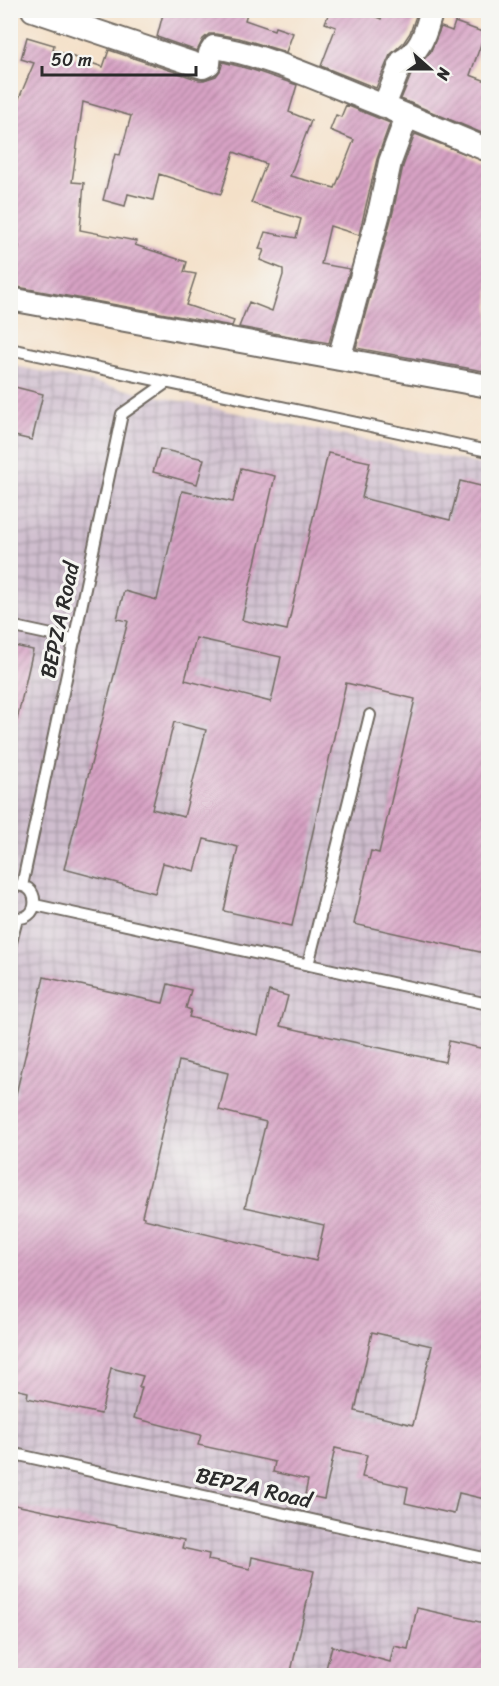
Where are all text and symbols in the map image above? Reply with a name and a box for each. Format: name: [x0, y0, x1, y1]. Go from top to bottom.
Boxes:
scale bar: [42, 39, 196, 77]
north arrow: [400, 39, 460, 99]
text: 50 m: [51, 44, 92, 76]
text: N: [428, 63, 459, 85]
street label: BEPZA Road: [28, 557, 91, 682]
street label: BEPZA Road: [192, 1455, 317, 1520]

